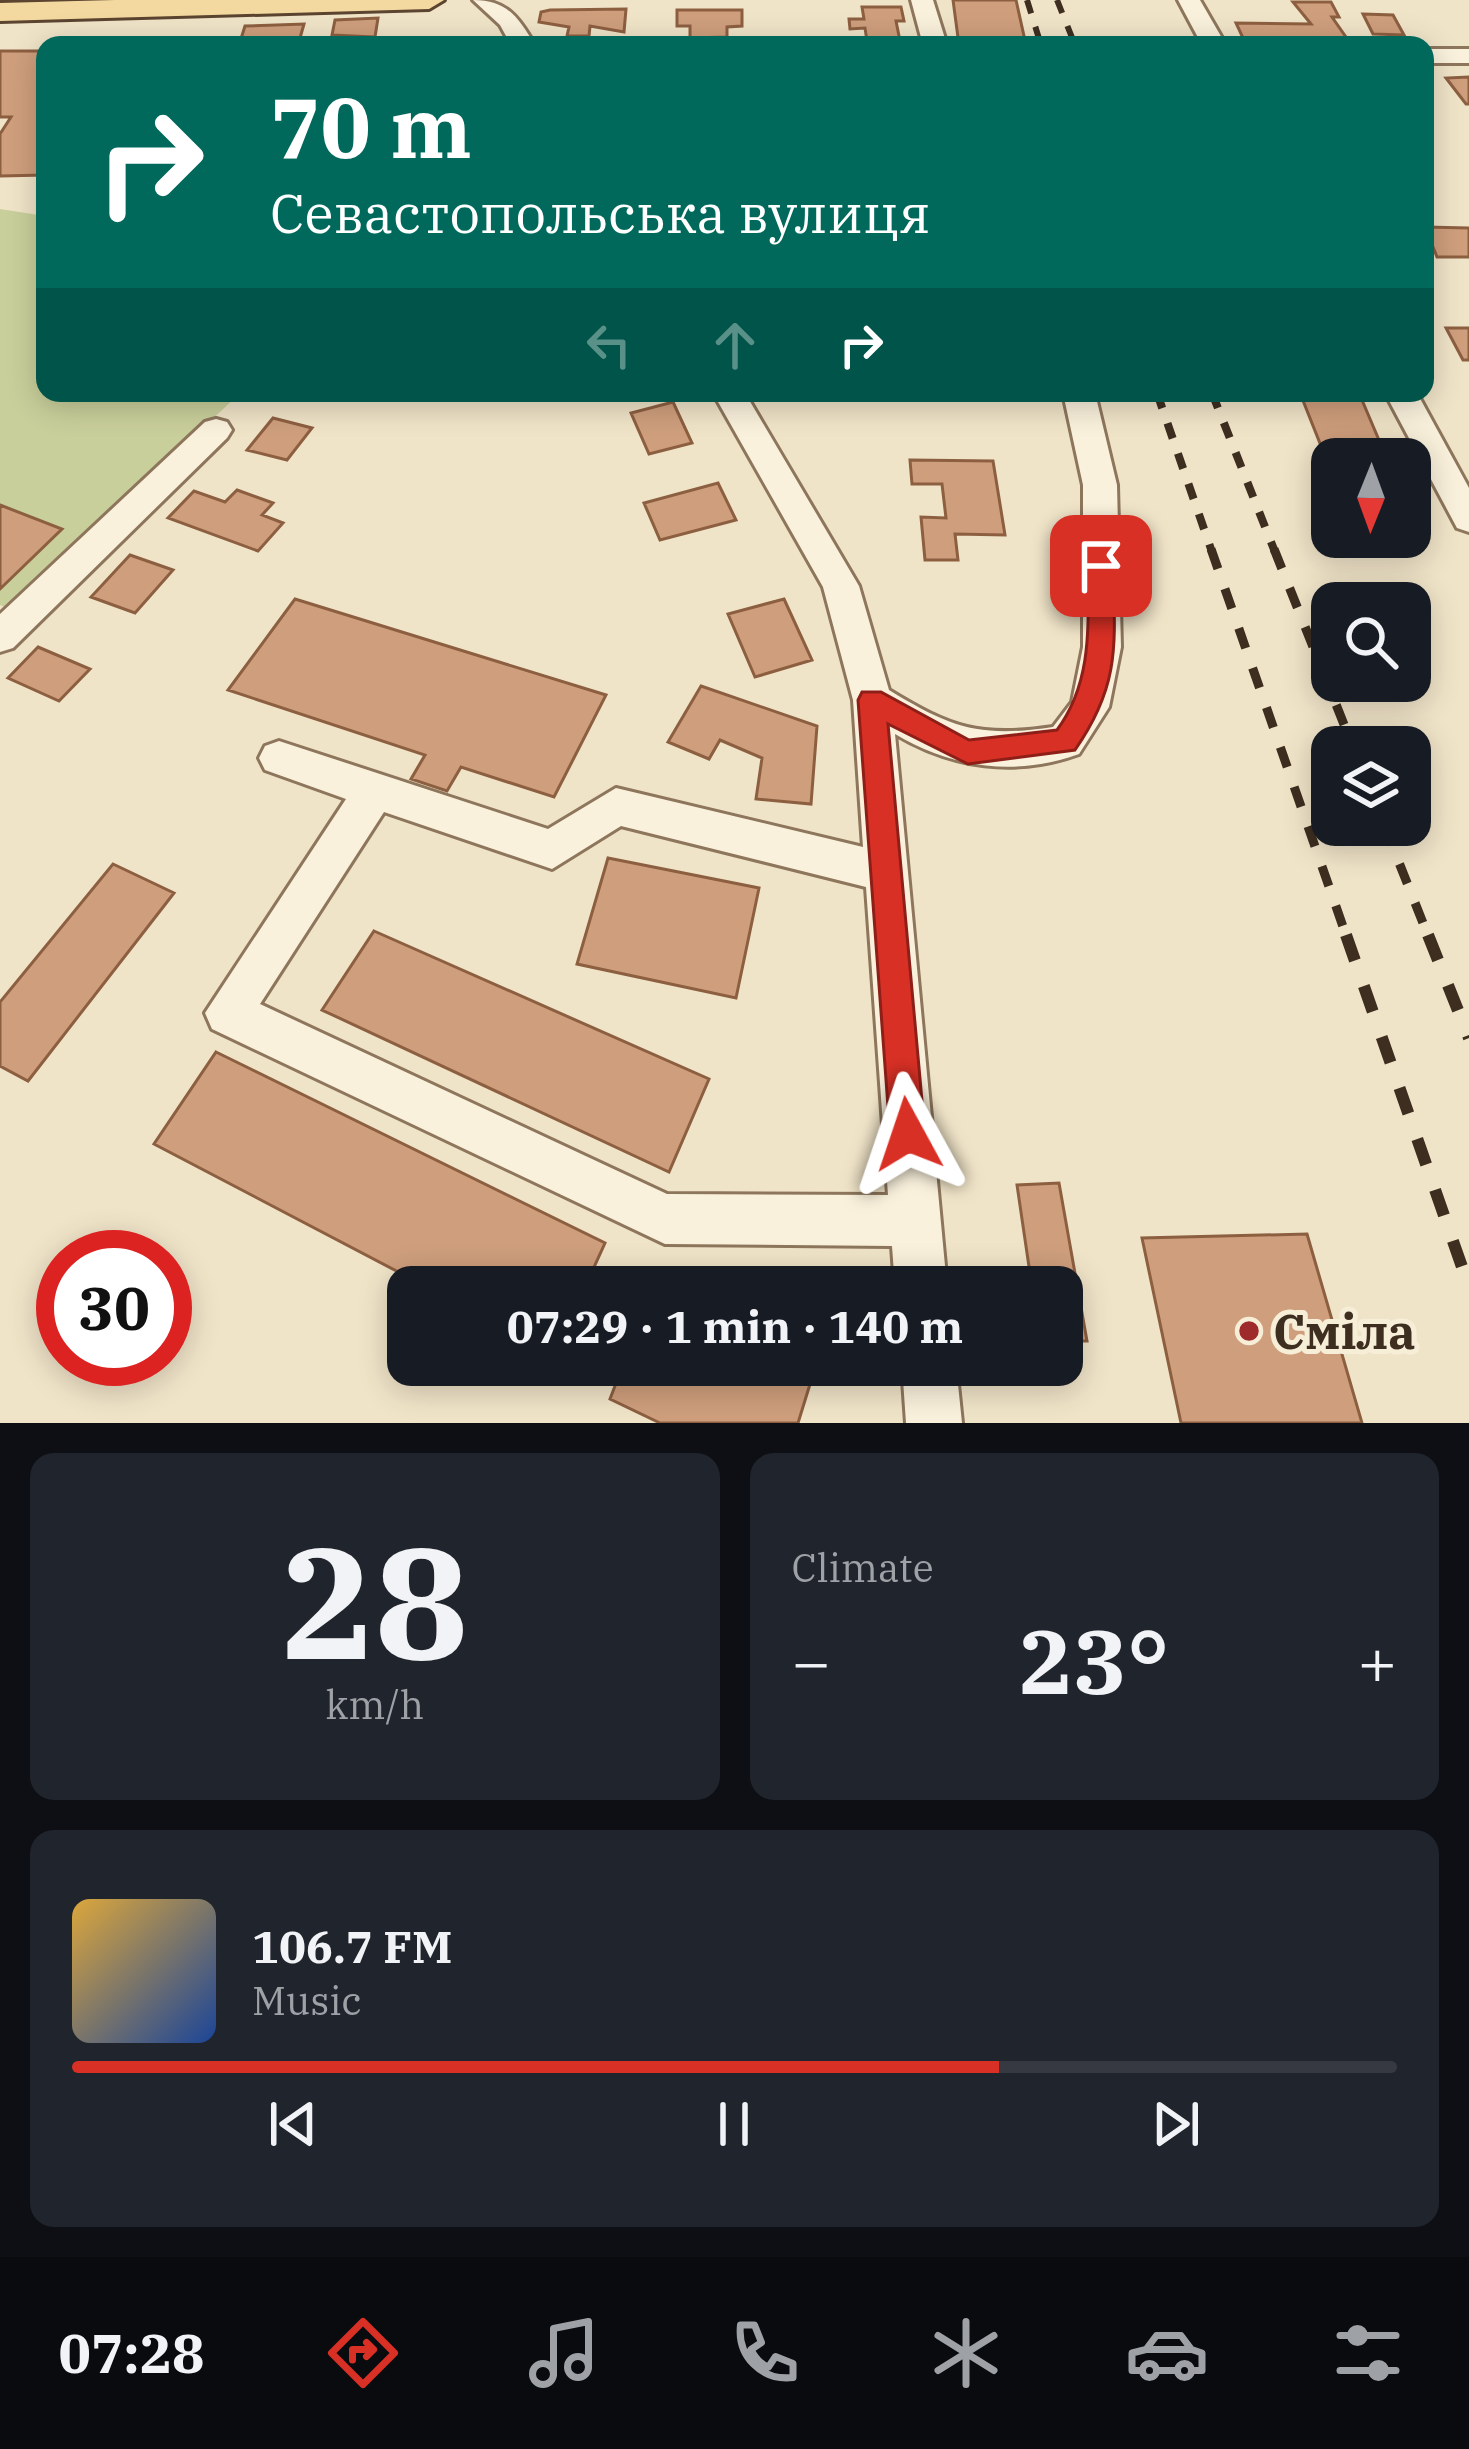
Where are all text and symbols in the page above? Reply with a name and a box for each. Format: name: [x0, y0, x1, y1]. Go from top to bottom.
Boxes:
text: 70 m: [270, 72, 472, 181]
icon: right: [72, 84, 228, 240]
text: Севастопольська вулиця: [270, 178, 930, 248]
icon: left: [576, 312, 642, 378]
icon: ahead: [702, 312, 768, 378]
icon: right: [828, 312, 894, 378]
north arrow: [1311, 438, 1431, 558]
map controls: [1311, 438, 1431, 846]
pin: [1050, 515, 1152, 617]
icon: arrive: [1068, 533, 1134, 599]
button: search: [1311, 582, 1431, 702]
button: layers: [1311, 726, 1431, 846]
position arrow: [845, 1071, 971, 1197]
speed limit sign: 30: [36, 1230, 192, 1386]
text: 07:29 · 1 min · 140 m: [507, 1297, 963, 1355]
place label: Сміла: [1273, 1300, 1416, 1362]
marker: Сміла: [1236, 1318, 1262, 1344]
text: 28: [281, 1499, 468, 1702]
text: Climate: [792, 1542, 934, 1593]
text: 23°: [1019, 1602, 1169, 1719]
text: −: [792, 1618, 831, 1704]
text: +: [1357, 1618, 1397, 1704]
text: km/h: [325, 1679, 424, 1730]
text: 106.7 FM: [252, 1917, 452, 1975]
text: Music: [252, 1975, 362, 2026]
icon: previous: [260, 2091, 326, 2157]
icon: pause: [701, 2091, 767, 2157]
icon: next: [1143, 2091, 1209, 2157]
icon: directions: [321, 2311, 405, 2395]
icon: music: [522, 2311, 606, 2395]
icon: phone: [723, 2311, 807, 2395]
icon: climate: [924, 2311, 1008, 2395]
icon: car: [1125, 2311, 1209, 2395]
icon: filters: [1326, 2311, 1410, 2395]
text: 07:28: [59, 2318, 204, 2388]

